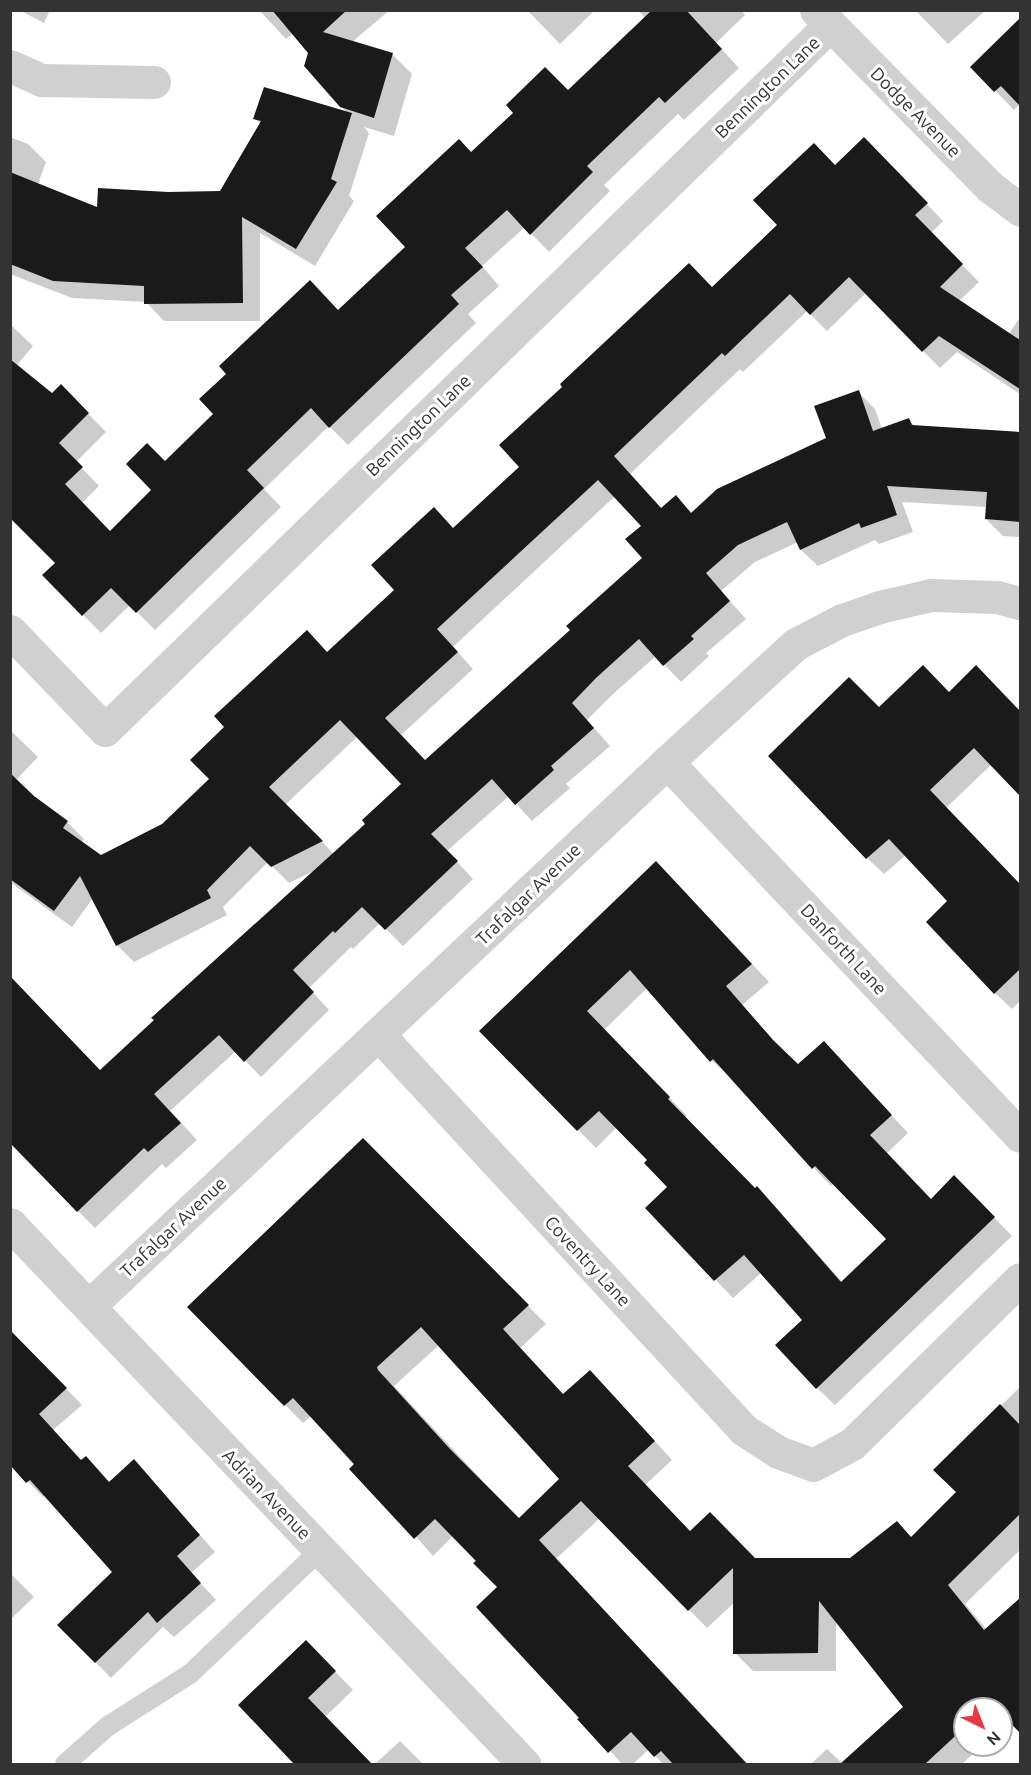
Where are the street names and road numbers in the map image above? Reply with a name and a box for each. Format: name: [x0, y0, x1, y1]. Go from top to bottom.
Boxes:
street label: Bennington Lane: [710, 31, 824, 143]
street label: Dodge Avenue: [866, 62, 966, 162]
street label: Bennington Lane: [361, 369, 475, 481]
street label: Trafalgar Avenue: [471, 838, 585, 950]
street label: Danforth Lane: [796, 899, 892, 999]
street label: Trafalgar Avenue: [115, 1172, 231, 1282]
street label: Coventry Lane: [540, 1211, 636, 1311]
street label: Adrian Avenue: [218, 1444, 316, 1544]

